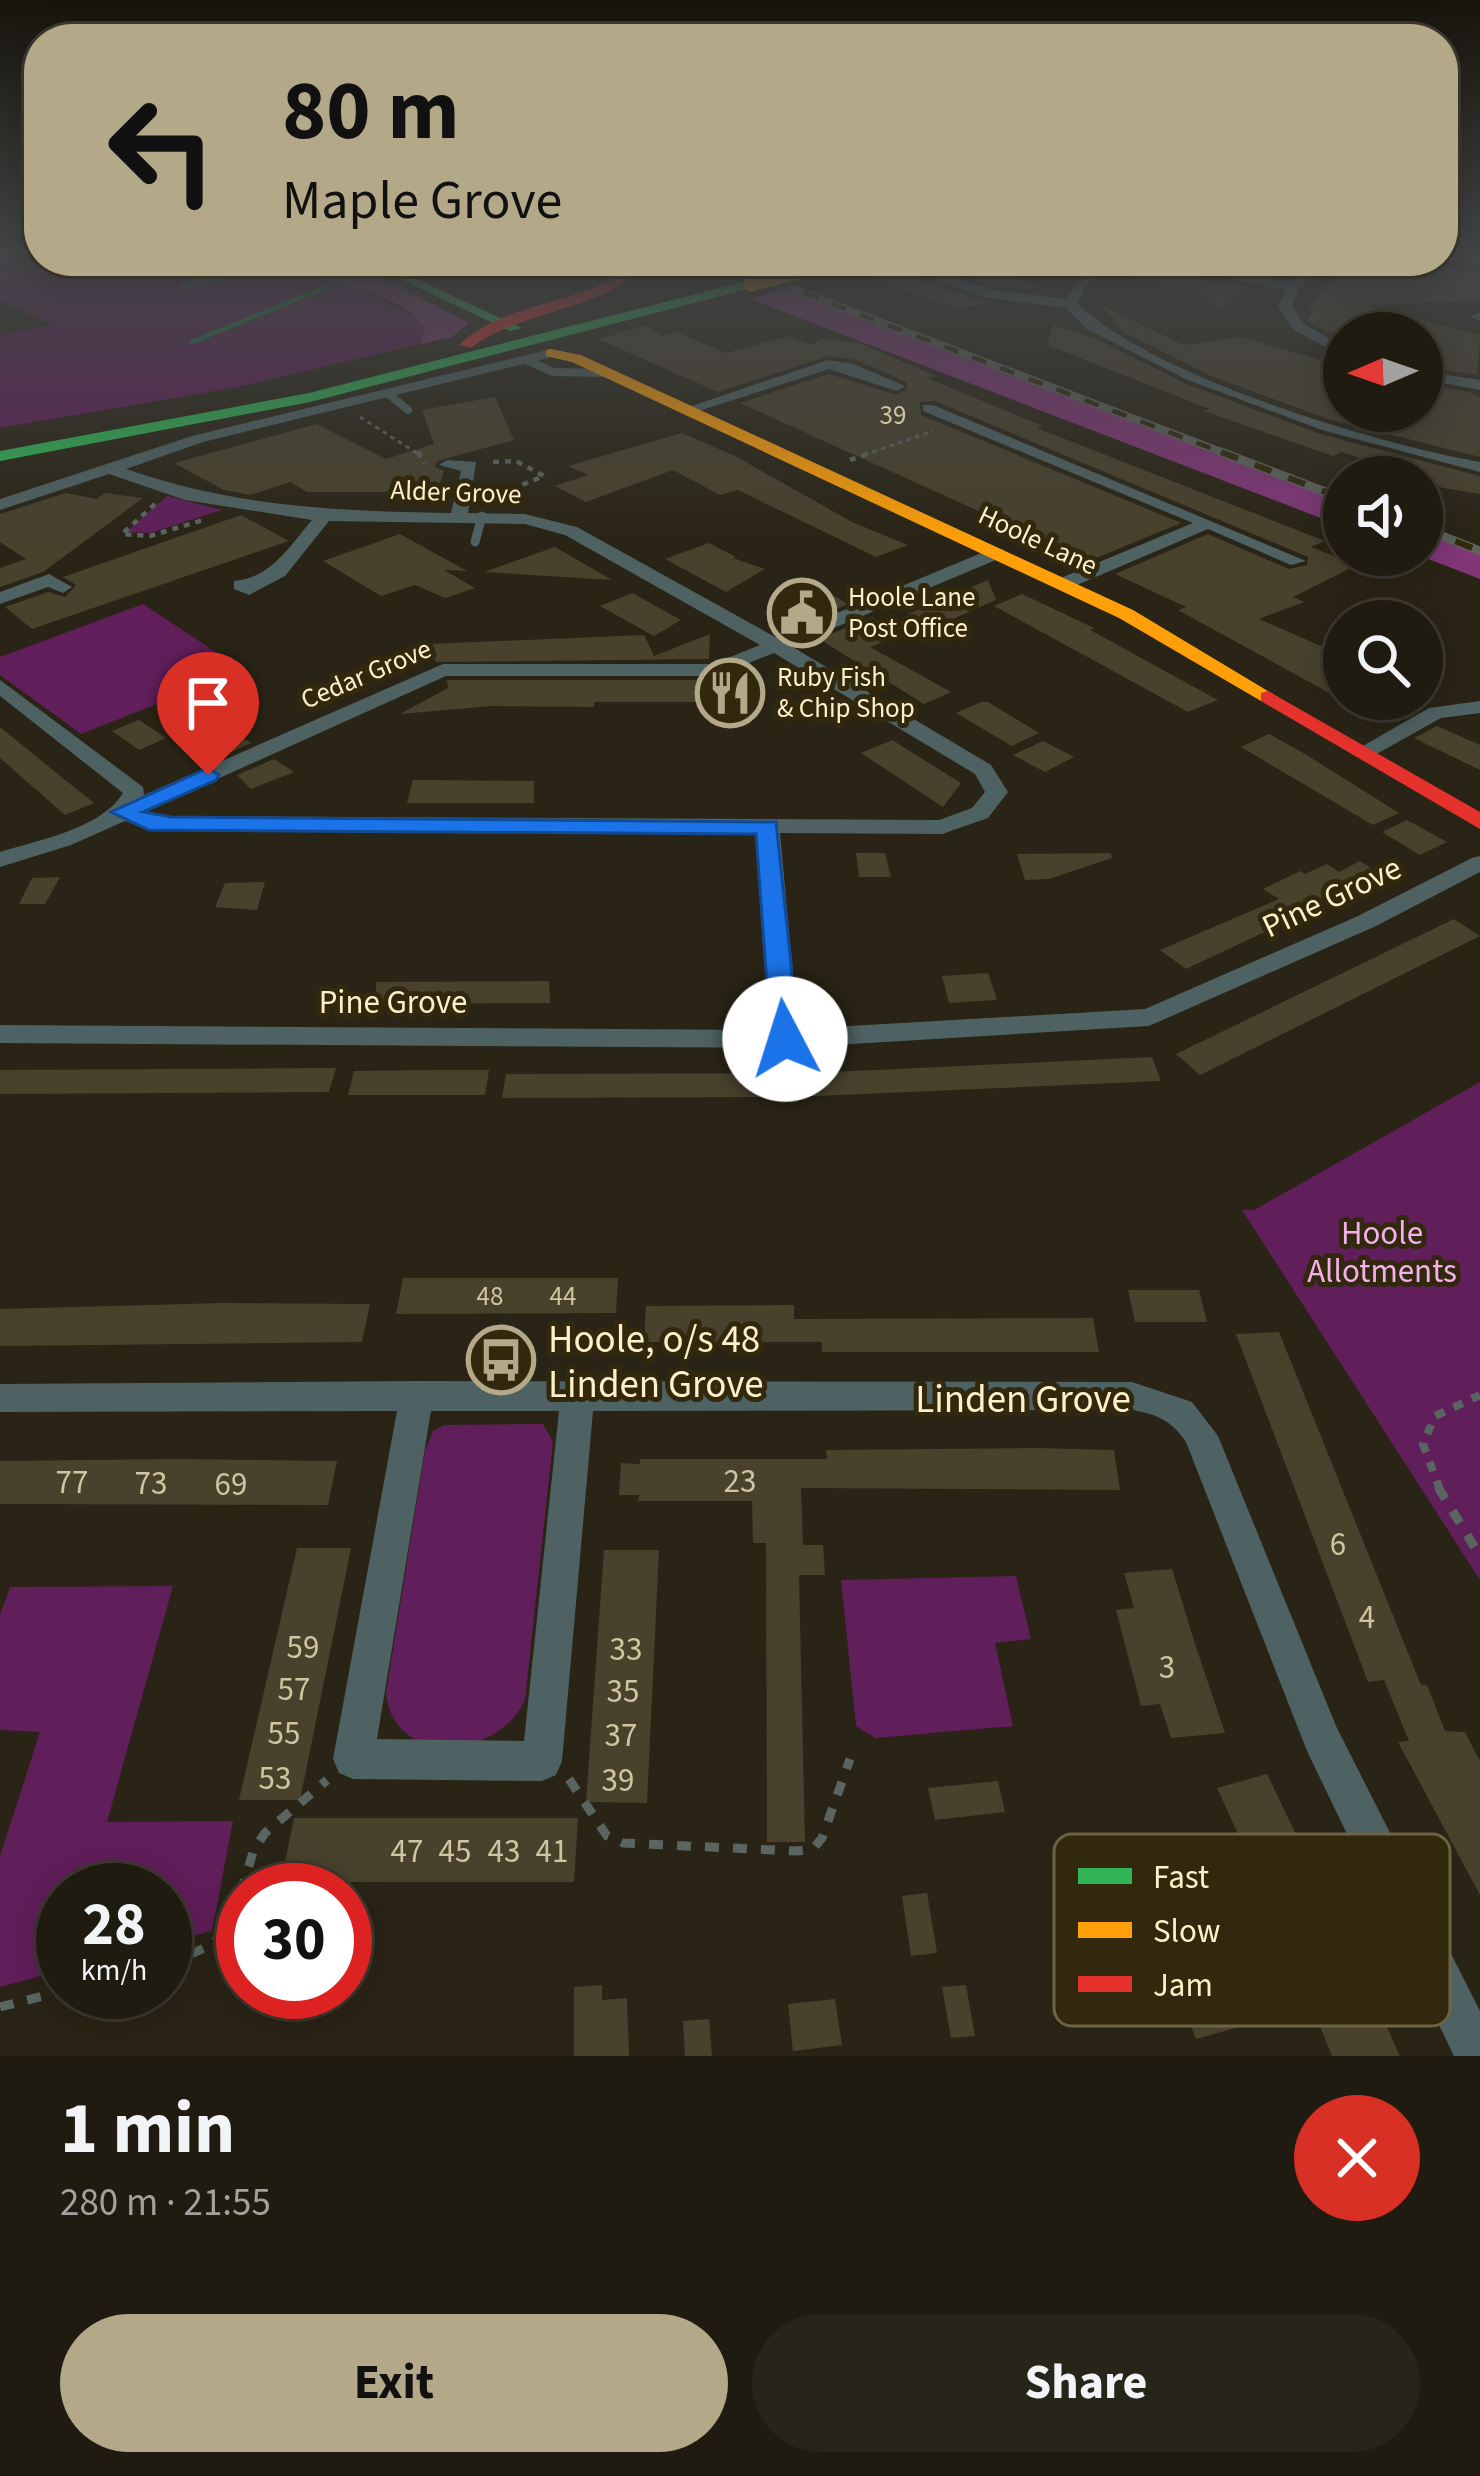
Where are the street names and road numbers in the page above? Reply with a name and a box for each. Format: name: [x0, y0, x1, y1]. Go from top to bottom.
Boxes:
street label: Alder Grove: [390, 471, 522, 514]
street label: Hoole Lane: [972, 496, 1104, 585]
street label: Cedar Grove: [295, 629, 438, 719]
street label: Pine Grove: [1254, 845, 1409, 950]
street label: Pine Grove: [319, 979, 467, 1026]
street label: Linden Grove: [915, 1372, 1131, 1428]

